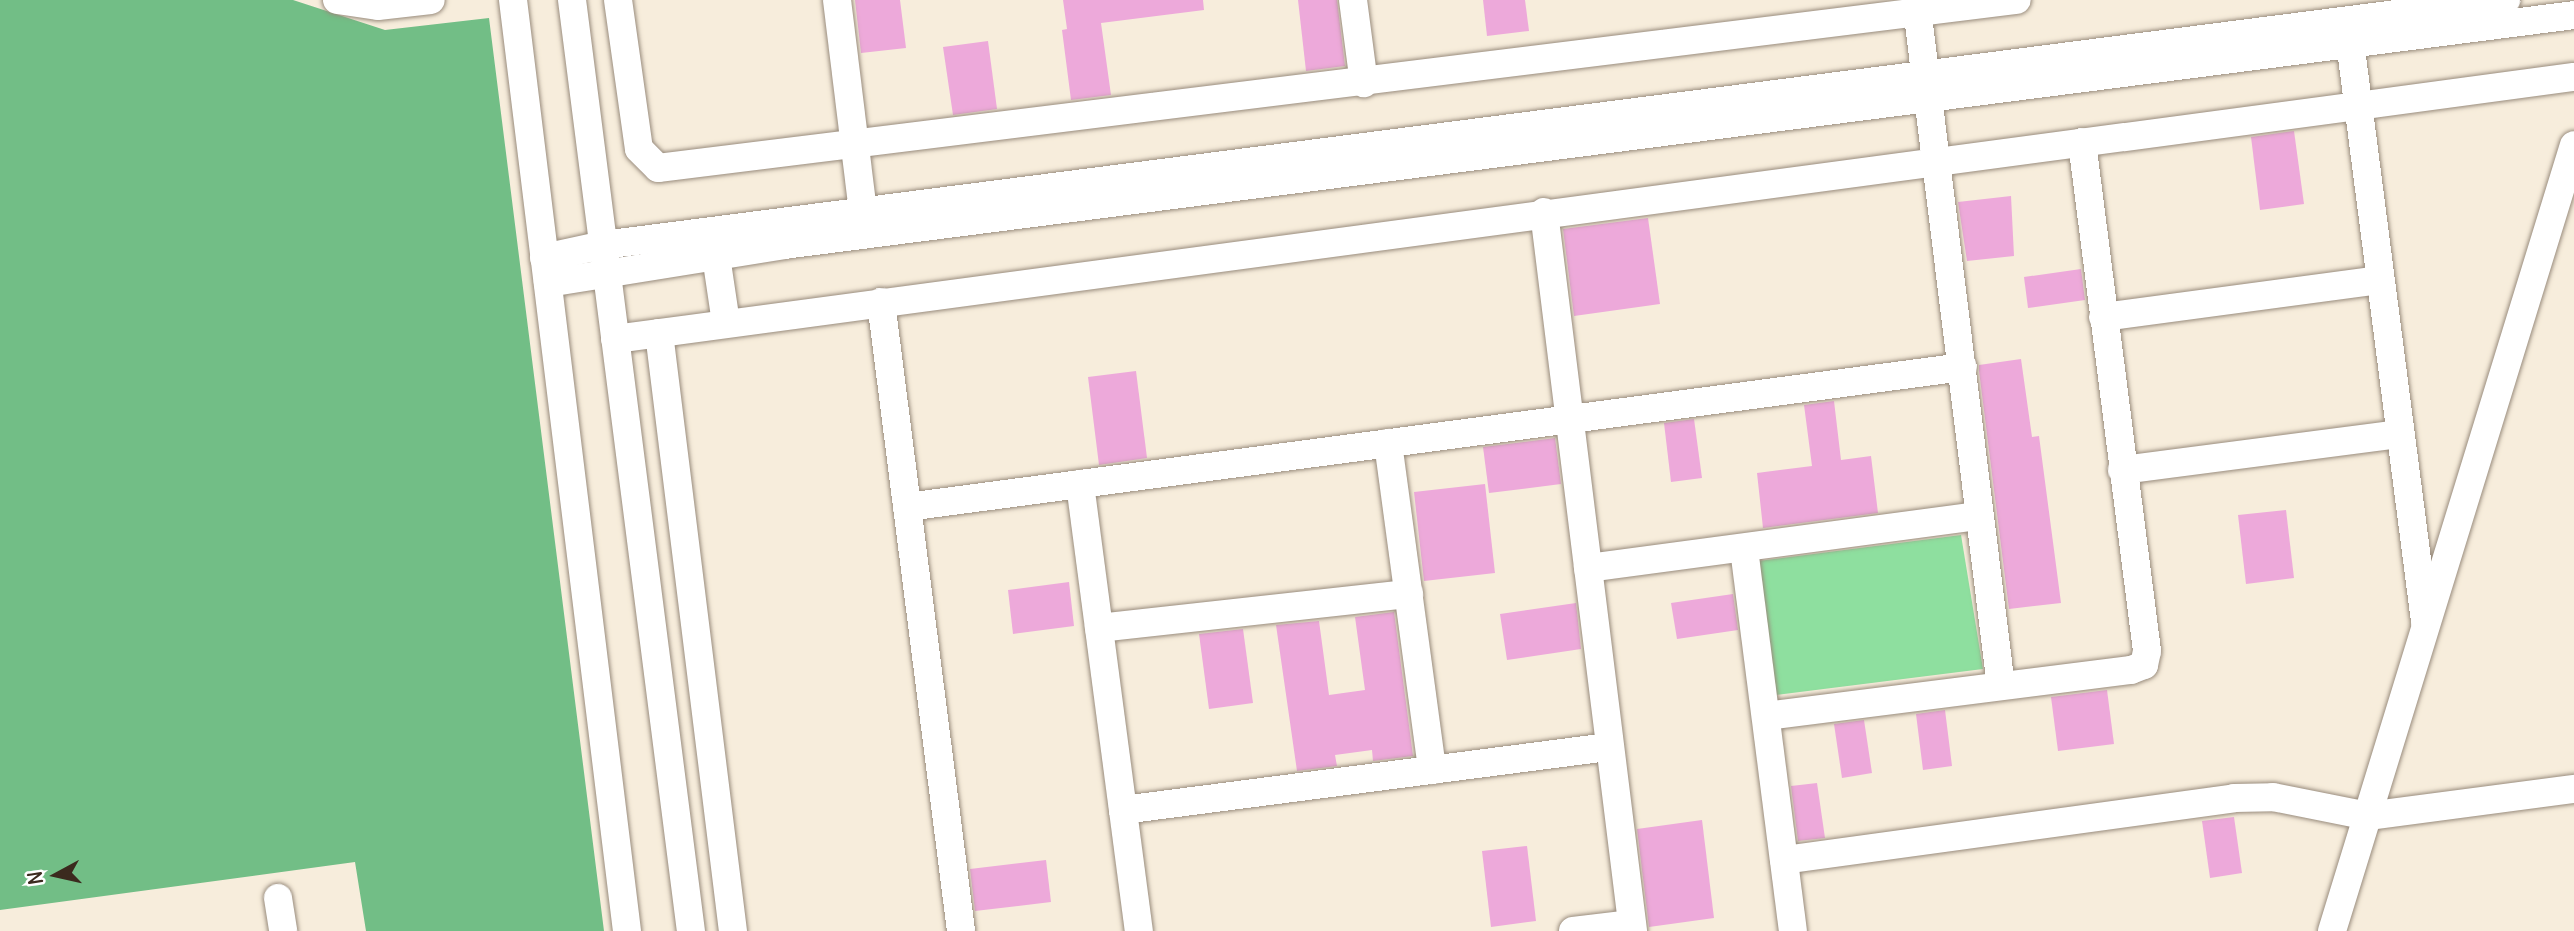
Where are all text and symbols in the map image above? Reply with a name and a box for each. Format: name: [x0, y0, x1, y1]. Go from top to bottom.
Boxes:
north arrow: [21, 840, 91, 910]
text: N: [22, 870, 48, 886]

